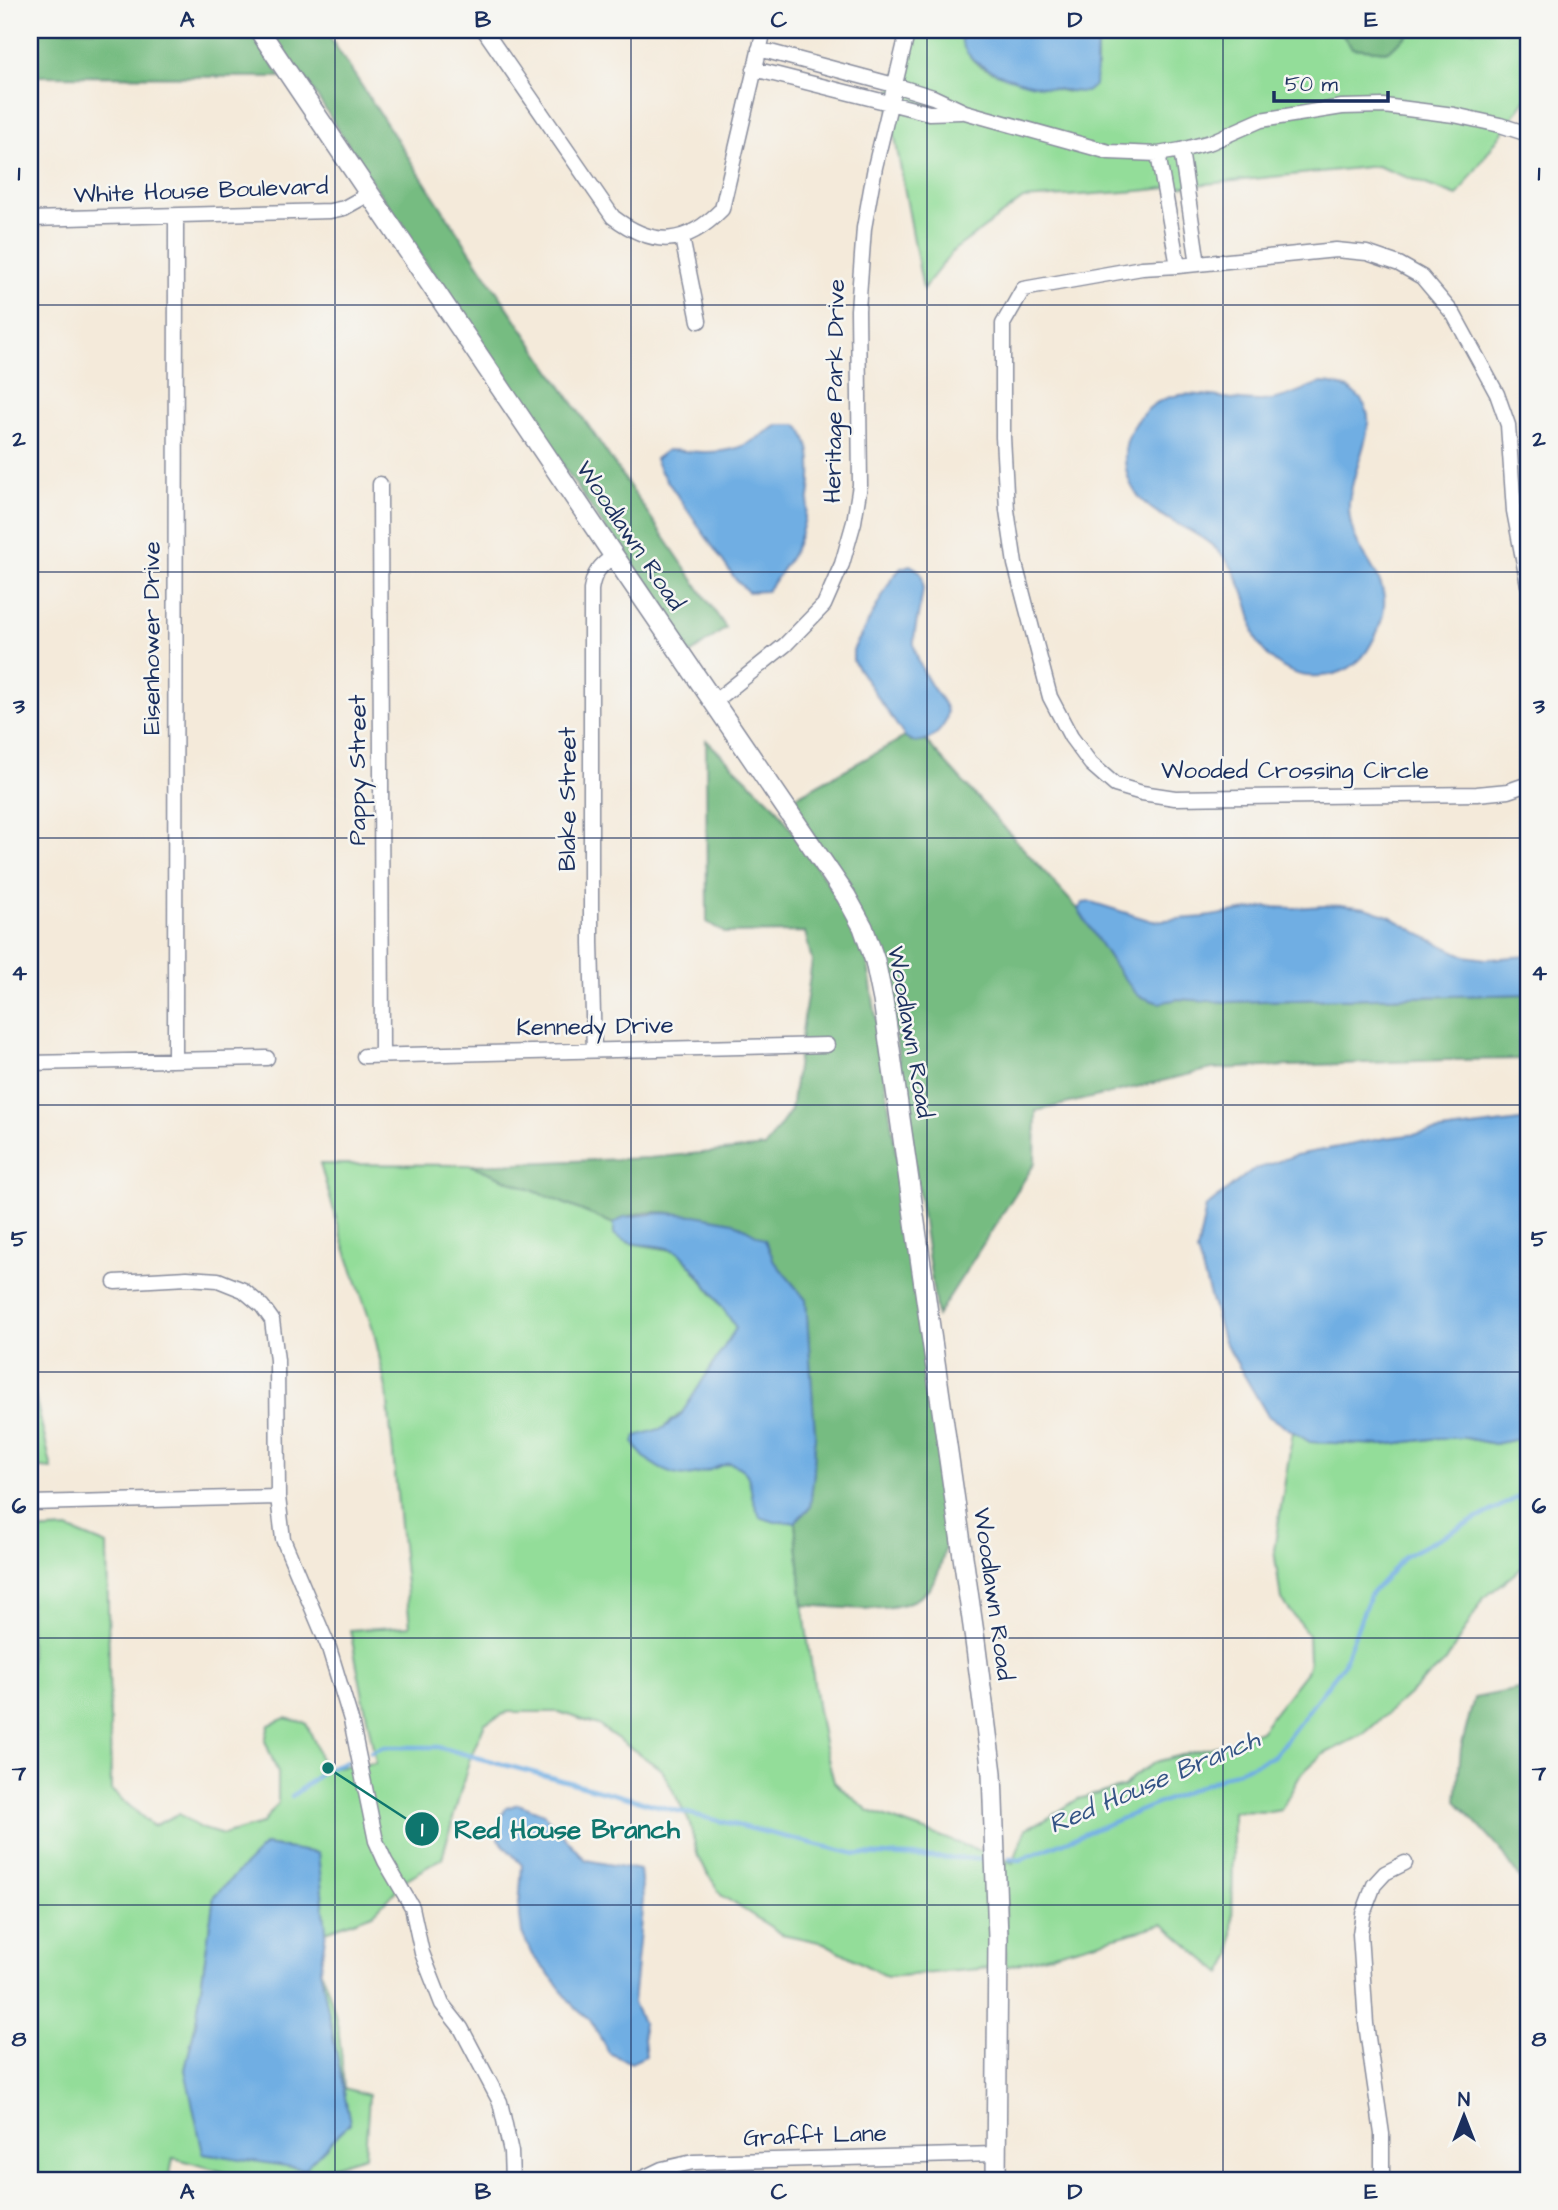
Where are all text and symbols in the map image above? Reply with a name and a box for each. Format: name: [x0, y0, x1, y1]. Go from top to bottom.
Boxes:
text: A: [180, 4, 195, 36]
text: B: [475, 4, 492, 36]
text: C: [771, 4, 788, 36]
text: D: [1068, 4, 1083, 36]
text: E: [1364, 4, 1378, 36]
scale bar: [1274, 60, 1388, 104]
text: 50 m: [1285, 70, 1339, 99]
text: 1: [18, 157, 21, 189]
text: 1: [1538, 157, 1541, 189]
street label: White House Boulevard: [73, 170, 329, 212]
street label: Heritage Park Drive: [816, 279, 855, 503]
text: 2: [11, 423, 26, 455]
text: 2: [1531, 423, 1546, 455]
street label: Woodlawn Road: [567, 454, 693, 618]
street label: Eisenhower Drive: [135, 541, 169, 735]
text: 3: [12, 690, 25, 722]
text: 3: [1532, 690, 1545, 722]
street label: Pappy Street: [341, 694, 376, 846]
street label: Blake Street: [551, 726, 585, 871]
street label: Wooded Crossing Circle: [1161, 754, 1429, 789]
street label: Woodlawn Road: [878, 943, 942, 1121]
text: 4: [11, 957, 27, 989]
text: 4: [1531, 957, 1547, 989]
street label: Kennedy Drive: [516, 1009, 674, 1046]
text: 5: [11, 1223, 28, 1255]
text: 5: [1531, 1223, 1548, 1255]
text: 6: [12, 1490, 27, 1522]
text: 6: [1532, 1490, 1547, 1522]
street label: Woodlawn Road: [964, 1505, 1022, 1683]
water label: Red House Branch: [1043, 1721, 1266, 1843]
text: 7: [11, 1757, 27, 1789]
text: 7: [1531, 1757, 1547, 1789]
callout: Red House Branch: [405, 1805, 694, 1852]
text: Red House Branch: [454, 1812, 681, 1848]
text: 1: [421, 1815, 424, 1844]
text: 8: [12, 2023, 27, 2055]
text: 8: [1532, 2023, 1547, 2055]
north arrow: [1428, 2080, 1498, 2150]
text: N: [1458, 2087, 1470, 2114]
street label: Grafft Lane: [743, 2117, 887, 2155]
text: A: [180, 2176, 195, 2208]
text: B: [475, 2176, 492, 2208]
text: C: [771, 2176, 788, 2208]
text: D: [1068, 2176, 1083, 2208]
text: E: [1364, 2176, 1378, 2208]

